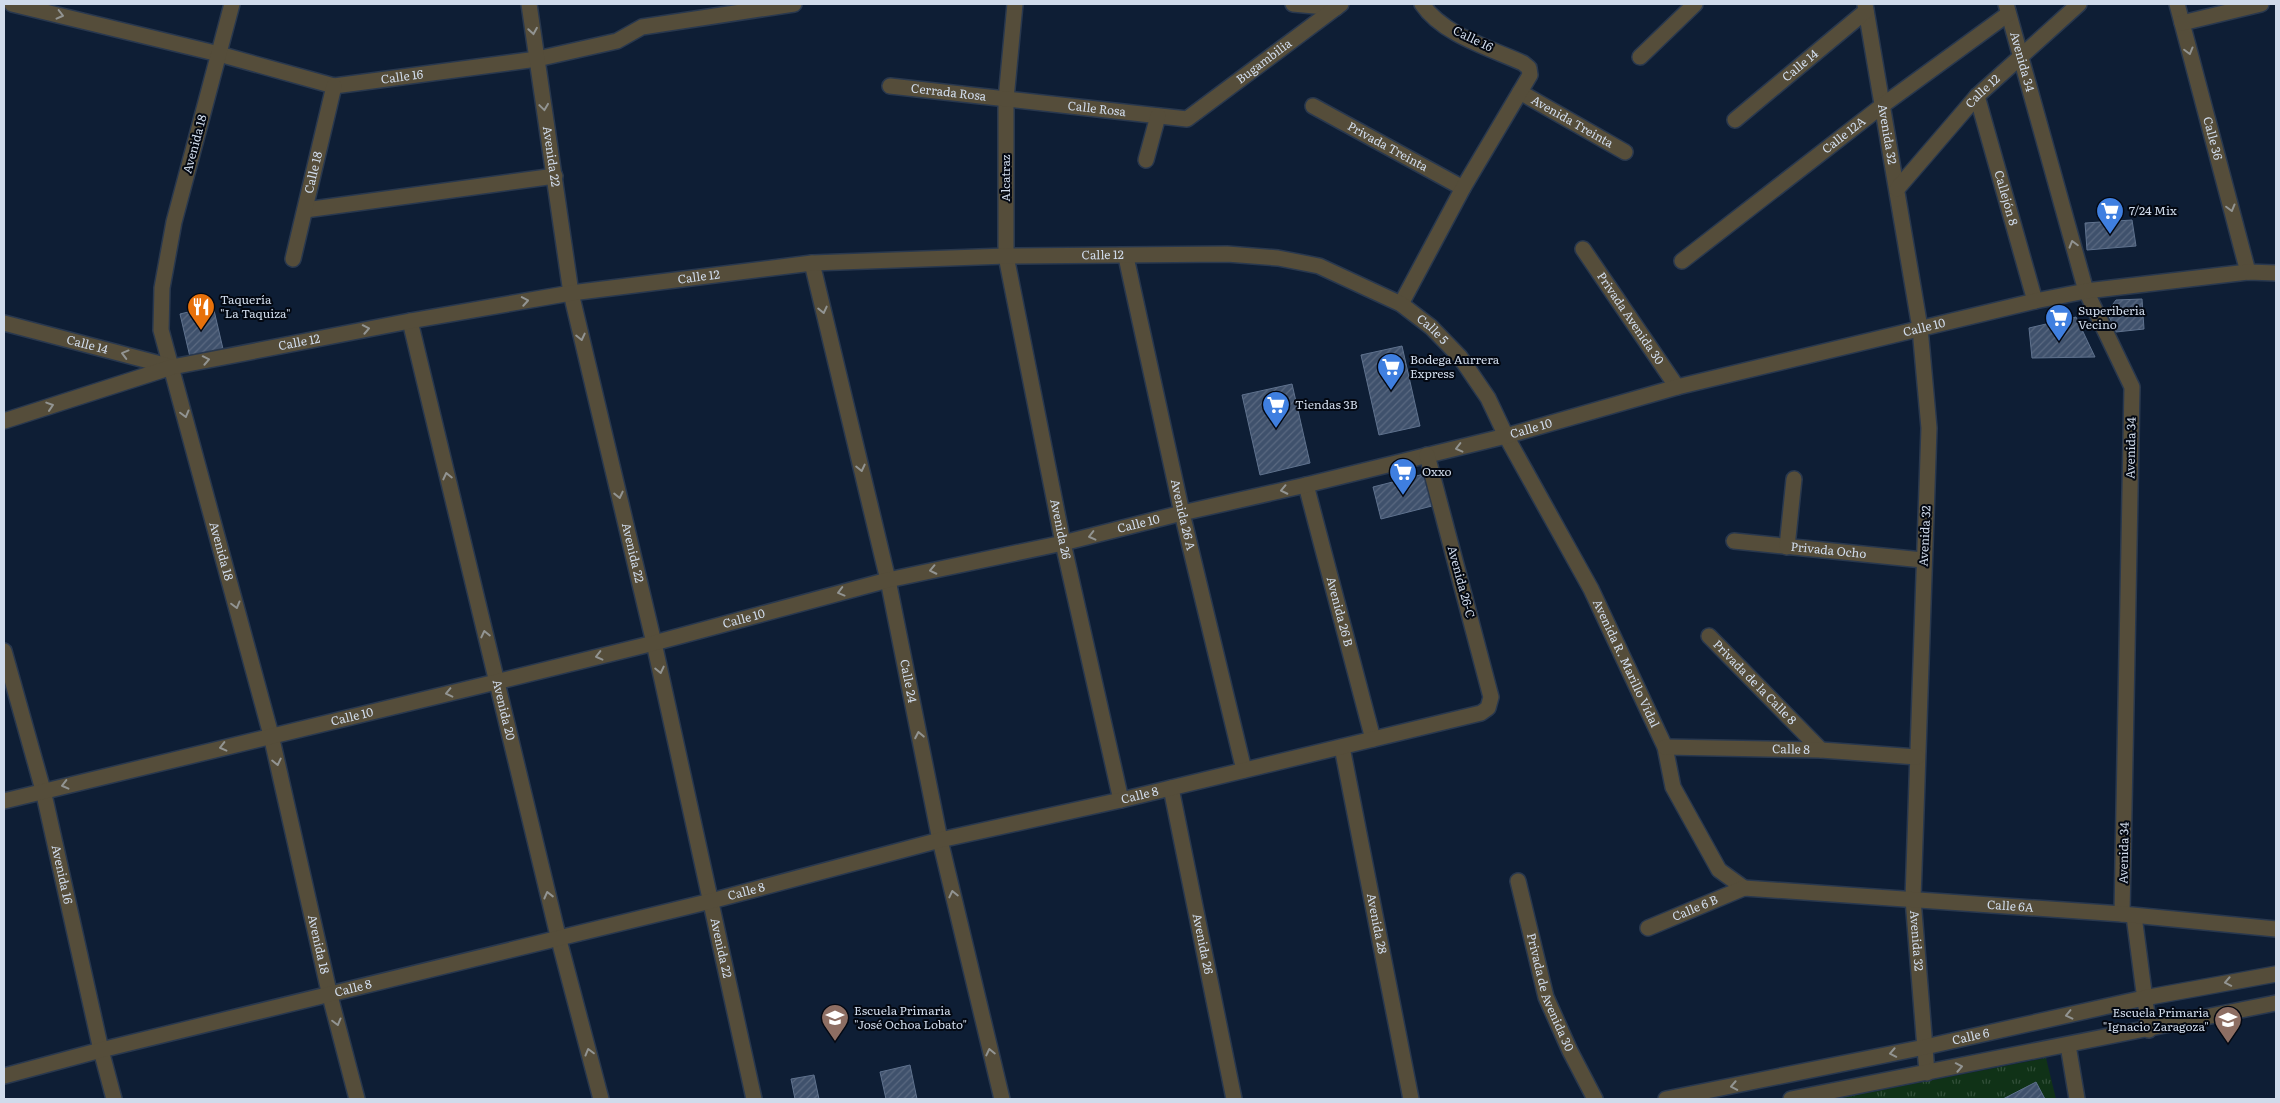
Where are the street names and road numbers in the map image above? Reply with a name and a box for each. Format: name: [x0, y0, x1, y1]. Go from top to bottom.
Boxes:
street label: Calle 16: [1450, 21, 1497, 56]
street label: Avenida 34: [2006, 29, 2040, 94]
street label: Bugambilia: [1232, 34, 1296, 87]
street label: Calle 14: [1778, 44, 1822, 85]
street label: Calle 16: [380, 64, 425, 88]
street label: Calle 12: [1960, 69, 2004, 112]
street label: Cerrada Rosa: [910, 78, 988, 105]
street label: Avenida Treinta: [1528, 90, 1617, 152]
street label: Calle Rosa: [1067, 96, 1127, 120]
street label: Avenida 32: [1874, 102, 1902, 166]
street label: Avenida 18: [178, 112, 211, 175]
street label: Calle 12A: [1818, 112, 1869, 157]
street label: Calle 36: [2199, 114, 2228, 162]
street label: Privada Treinta: [1345, 117, 1432, 175]
street label: Avenida 22: [539, 125, 565, 188]
street label: Calle 18: [299, 149, 326, 195]
street label: Alcatraz: [996, 154, 1014, 202]
street label: Callejón 8: [1990, 168, 2023, 228]
street label: Calle 12: [1081, 245, 1124, 263]
street label: Calle 12: [676, 265, 721, 288]
street label: Privada Avenida 30: [1593, 268, 1669, 368]
street label: Calle 5: [1413, 309, 1453, 348]
street label: Calle 10: [1901, 313, 1947, 340]
street label: Calle 12: [277, 329, 321, 354]
street label: Calle 14: [65, 330, 111, 358]
street label: Calle 10: [1508, 413, 1554, 442]
street label: Avenida 34: [2120, 417, 2140, 479]
street label: Avenida 26 A: [1167, 477, 1201, 552]
street label: Avenida 26: [1046, 497, 1077, 562]
street label: Avenida 32: [1913, 505, 1935, 567]
street label: Calle 10: [1115, 509, 1161, 537]
street label: Avenida 18: [205, 520, 239, 583]
street label: Avenida 22: [618, 521, 649, 584]
street label: Privada Ocho: [1790, 537, 1867, 562]
street label: Avenida 26-C: [1444, 544, 1480, 620]
street label: Avenida 26 B: [1323, 574, 1358, 648]
street label: Avenida R. Marillo Vidal: [1589, 596, 1665, 730]
street label: Calle 10: [720, 604, 767, 632]
street label: Privada de la Calle 8: [1709, 635, 1802, 728]
street label: Calle 24: [896, 657, 922, 705]
street label: Avenida 20: [489, 677, 521, 742]
street label: Calle 10: [329, 702, 375, 730]
street label: Calle 8: [1772, 739, 1811, 758]
street label: Calle 8: [1119, 781, 1160, 808]
street label: Avenida 34: [2113, 822, 2133, 884]
street label: Avenida 16: [48, 843, 78, 906]
street label: Calle 8: [725, 877, 767, 904]
street label: Calle 6 B: [1669, 890, 1720, 925]
street label: Avenida 28: [1363, 892, 1392, 956]
street label: Calle 6A: [1987, 895, 2034, 916]
street label: Avenida 32: [1906, 909, 1929, 972]
street label: Avenida 26: [1189, 912, 1219, 976]
street label: Avenida 18: [304, 913, 335, 976]
street label: Avenida 22: [707, 916, 737, 980]
street label: Privada de Avenida 30: [1523, 931, 1579, 1054]
street label: Calle 8: [332, 974, 374, 1001]
street label: Calle 6: [1950, 1023, 1991, 1049]

